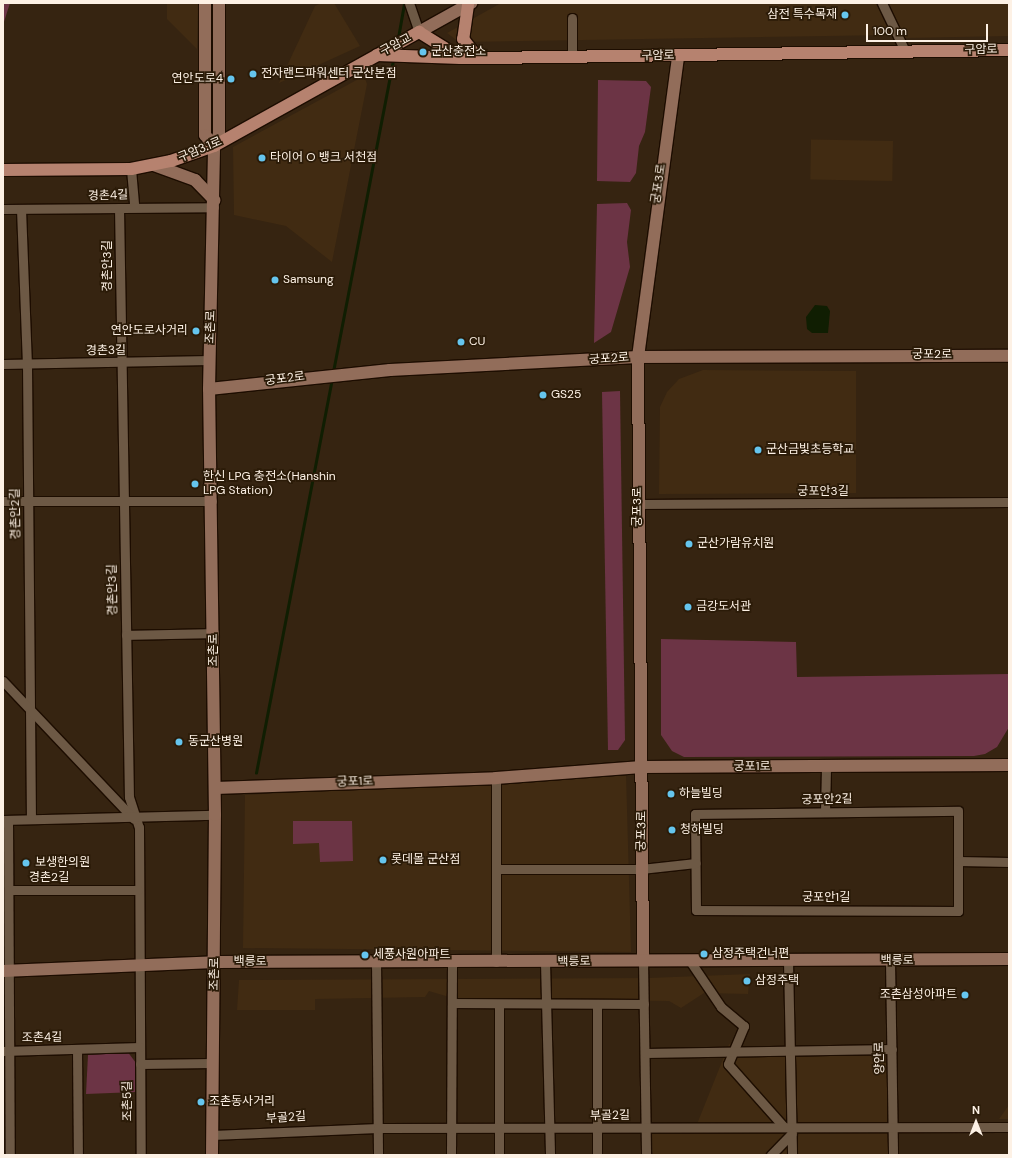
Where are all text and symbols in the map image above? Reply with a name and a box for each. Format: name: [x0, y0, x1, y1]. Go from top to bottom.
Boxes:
place label: 삼전 특수목재: [768, 8, 837, 22]
marker: 삼전 특수목재: [840, 10, 850, 20]
scale bar: [868, 16, 990, 42]
text: 100 m: [873, 23, 907, 39]
street label: 구암교: [378, 31, 414, 59]
street label: 구암로: [964, 43, 998, 57]
place label: 군산충전소: [431, 45, 486, 59]
marker: 군산충전소: [418, 47, 428, 57]
street label: 구암로: [641, 49, 675, 63]
place label: 전자랜드파워센터 군산본점: [261, 67, 397, 81]
marker: 전자랜드파워센터 군산본점: [248, 69, 258, 79]
place label: 연안도로4: [172, 72, 223, 86]
marker: 연안도로4: [226, 74, 236, 84]
street label: 구암3.1로: [176, 134, 224, 166]
place label: 타이어 O 뱅크 서천점: [270, 151, 377, 165]
marker: 타이어 O 뱅크 서천점: [257, 153, 267, 163]
street label: 궁포3로: [649, 163, 669, 205]
street label: 경촌4길: [88, 188, 128, 204]
street label: 경촌안3길: [101, 240, 115, 292]
place label: Samsung: [283, 273, 334, 287]
marker: Samsung: [270, 275, 280, 285]
street label: 조촌로: [203, 310, 219, 344]
place label: 연안도로사거리: [111, 324, 188, 338]
marker: 연안도로사거리: [191, 326, 201, 336]
place label: CU: [469, 335, 485, 349]
marker: CU: [456, 337, 466, 347]
street label: 경촌3길: [86, 343, 126, 359]
street label: 궁포2로: [912, 348, 952, 362]
street label: 궁포2로: [589, 350, 629, 368]
street label: 궁포2로: [264, 369, 306, 389]
place label: GS25: [551, 388, 581, 402]
marker: GS25: [538, 390, 548, 400]
place label: 군산금빛초등학교: [766, 443, 854, 457]
marker: 군산금빛초등학교: [753, 445, 763, 455]
place label: 한신 LPG 충전소(Hanshin LPG Station): [203, 470, 336, 498]
marker: 한신 LPG 충전소(Hanshin LPG Station): [190, 479, 200, 489]
street label: 궁포안3길: [797, 485, 849, 499]
street label: 궁포3로: [631, 487, 645, 527]
street label: 경촌안2길: [8, 488, 24, 540]
place label: 군산가람유치원: [697, 537, 774, 551]
marker: 군산가람유치원: [684, 539, 694, 549]
street label: 경촌안3길: [105, 564, 121, 616]
place label: 금강도서관: [696, 600, 751, 614]
marker: 금강도서관: [683, 602, 693, 612]
street label: 조촌로: [207, 633, 221, 667]
place label: 동군산병원: [188, 735, 243, 749]
marker: 동군산병원: [173, 736, 185, 748]
street label: 궁포1로: [734, 760, 770, 774]
street label: 궁포1로: [336, 774, 374, 790]
place label: 하늘빌딩: [679, 787, 723, 801]
marker: 하늘빌딩: [666, 789, 676, 799]
street label: 궁포안2길: [801, 792, 853, 808]
street label: 궁포3로: [634, 811, 650, 851]
place label: 청하빌딩: [680, 823, 724, 837]
marker: 청하빌딩: [667, 825, 677, 835]
place label: 롯데몰 군산점: [391, 853, 460, 867]
marker: 롯데몰 군산점: [378, 855, 388, 865]
place label: 보생한의원: [35, 856, 90, 870]
marker: 보생한의원: [20, 857, 32, 869]
street label: 경촌2길: [29, 871, 69, 885]
street label: 궁포안1길: [802, 891, 850, 905]
place label: 삼정주택건너편: [712, 947, 789, 961]
place label: 세풍사원아파트: [373, 948, 450, 962]
marker: 삼정주택건너편: [699, 949, 709, 959]
marker: 세풍사원아파트: [360, 950, 370, 960]
street label: 백릉로: [880, 954, 914, 968]
street label: 백릉로: [233, 955, 267, 969]
street label: 백릉로: [557, 955, 591, 969]
street label: 조촌로: [208, 957, 222, 991]
place label: 삼정주택: [755, 974, 799, 988]
marker: 삼정주택: [742, 976, 752, 986]
place label: 조촌삼성아파트: [880, 988, 957, 1002]
marker: 조촌삼성아파트: [960, 990, 970, 1000]
street label: 조촌4길: [22, 1030, 62, 1046]
street label: 양안로: [873, 1041, 887, 1075]
street label: 조촌5길: [120, 1081, 136, 1121]
place label: 조촌동사거리: [209, 1095, 275, 1109]
marker: 조촌동사거리: [196, 1097, 206, 1107]
north arrow: [956, 1102, 996, 1142]
text: N: [972, 1103, 980, 1117]
street label: 부골2길: [590, 1108, 630, 1124]
street label: 부골2길: [266, 1109, 306, 1127]

